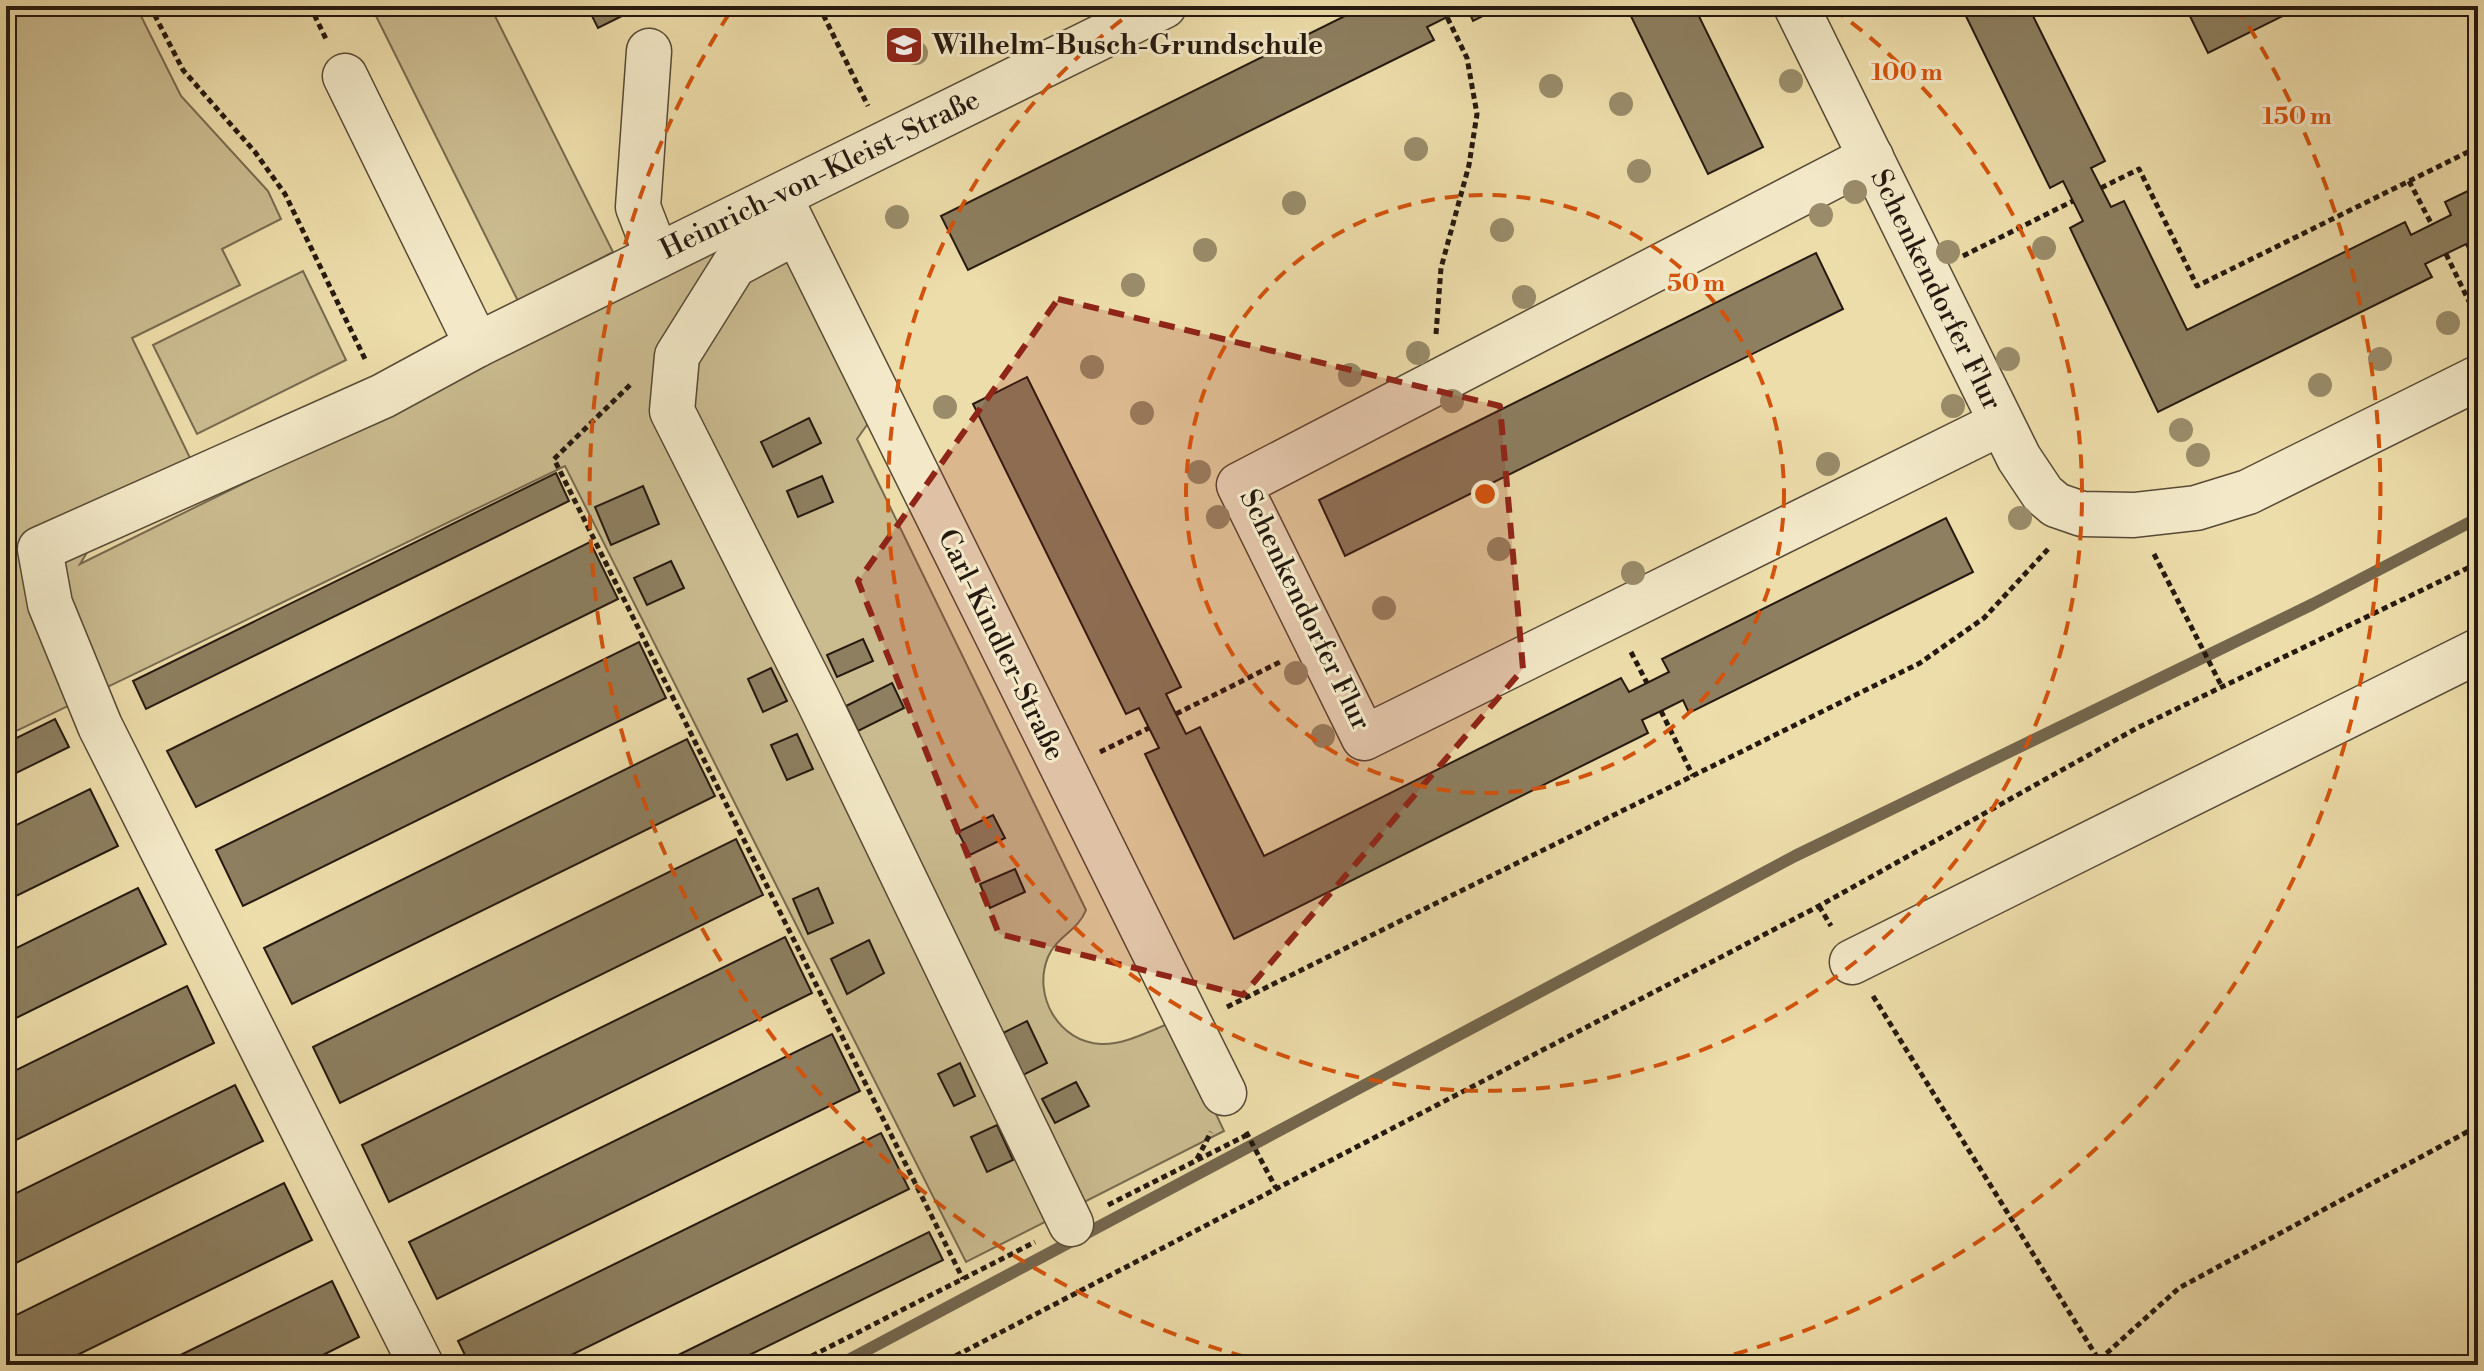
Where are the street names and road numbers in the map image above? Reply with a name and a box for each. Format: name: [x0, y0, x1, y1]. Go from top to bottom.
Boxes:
street label: Heinrich-von-Kleist-Straße: [655, 82, 985, 268]
street label: Schenkendorfer Flur: [1863, 164, 2009, 416]
street label: Schenkendorfer Flur: [1232, 484, 1378, 736]
street label: Carl-Kindler-Straße: [930, 523, 1072, 767]

